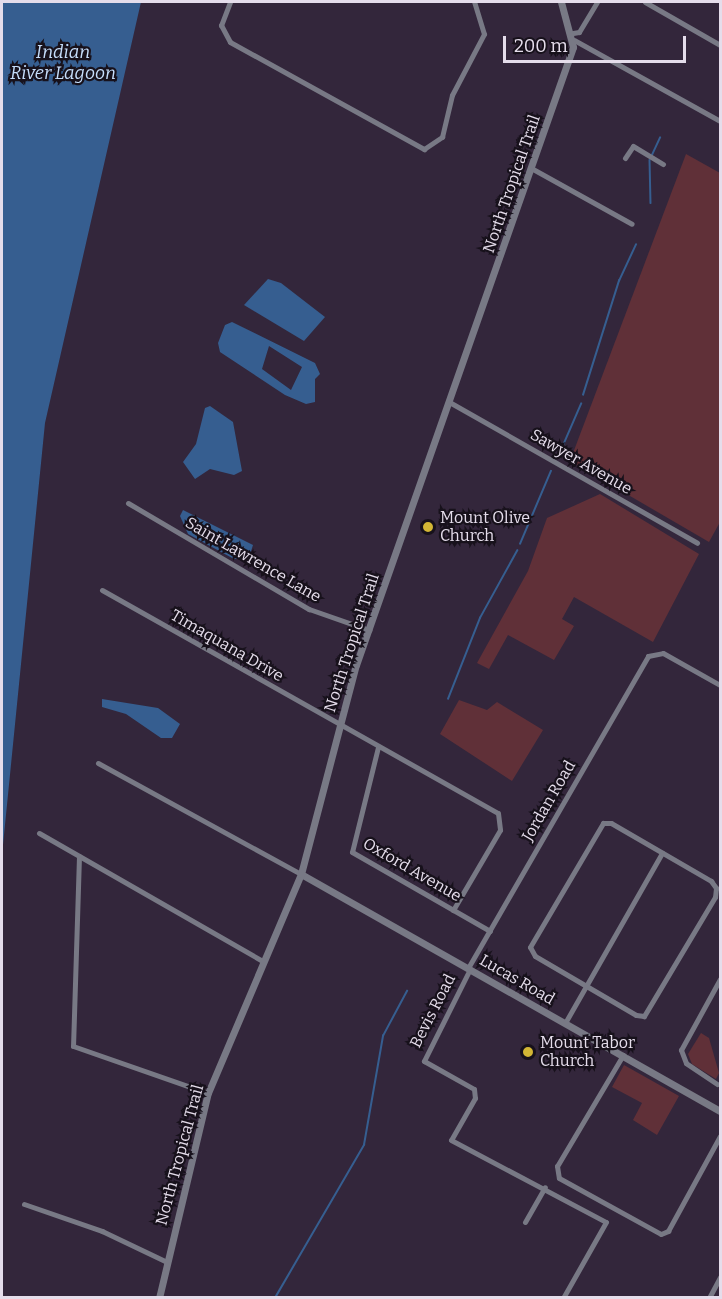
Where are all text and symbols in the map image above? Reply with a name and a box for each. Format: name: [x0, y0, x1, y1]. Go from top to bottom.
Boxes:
scale bar: [506, 24, 689, 62]
text: 200 m: [514, 35, 568, 57]
water label: Indian River Lagoon: [10, 42, 116, 84]
street label: North Tropical Trail: [479, 112, 545, 256]
street label: Sawyer Avenue: [527, 425, 635, 499]
place label: Mount Olive Church: [440, 508, 530, 546]
street label: Saint Lawrence Lane: [182, 513, 324, 607]
marker: Mount Olive Church: [421, 520, 435, 534]
street label: North Tropical Trail: [320, 571, 384, 715]
street label: Timaquana Drive: [167, 606, 287, 686]
street label: Jordan Road: [518, 757, 580, 845]
street label: Oxford Avenue: [359, 834, 465, 906]
street label: Lucas Road: [476, 951, 558, 1009]
street label: Bevis Road: [406, 971, 460, 1051]
place label: Mount Tabor Church: [540, 1033, 635, 1071]
marker: Mount Tabor Church: [521, 1045, 535, 1059]
street label: North Tropical Trail: [152, 1083, 208, 1227]

